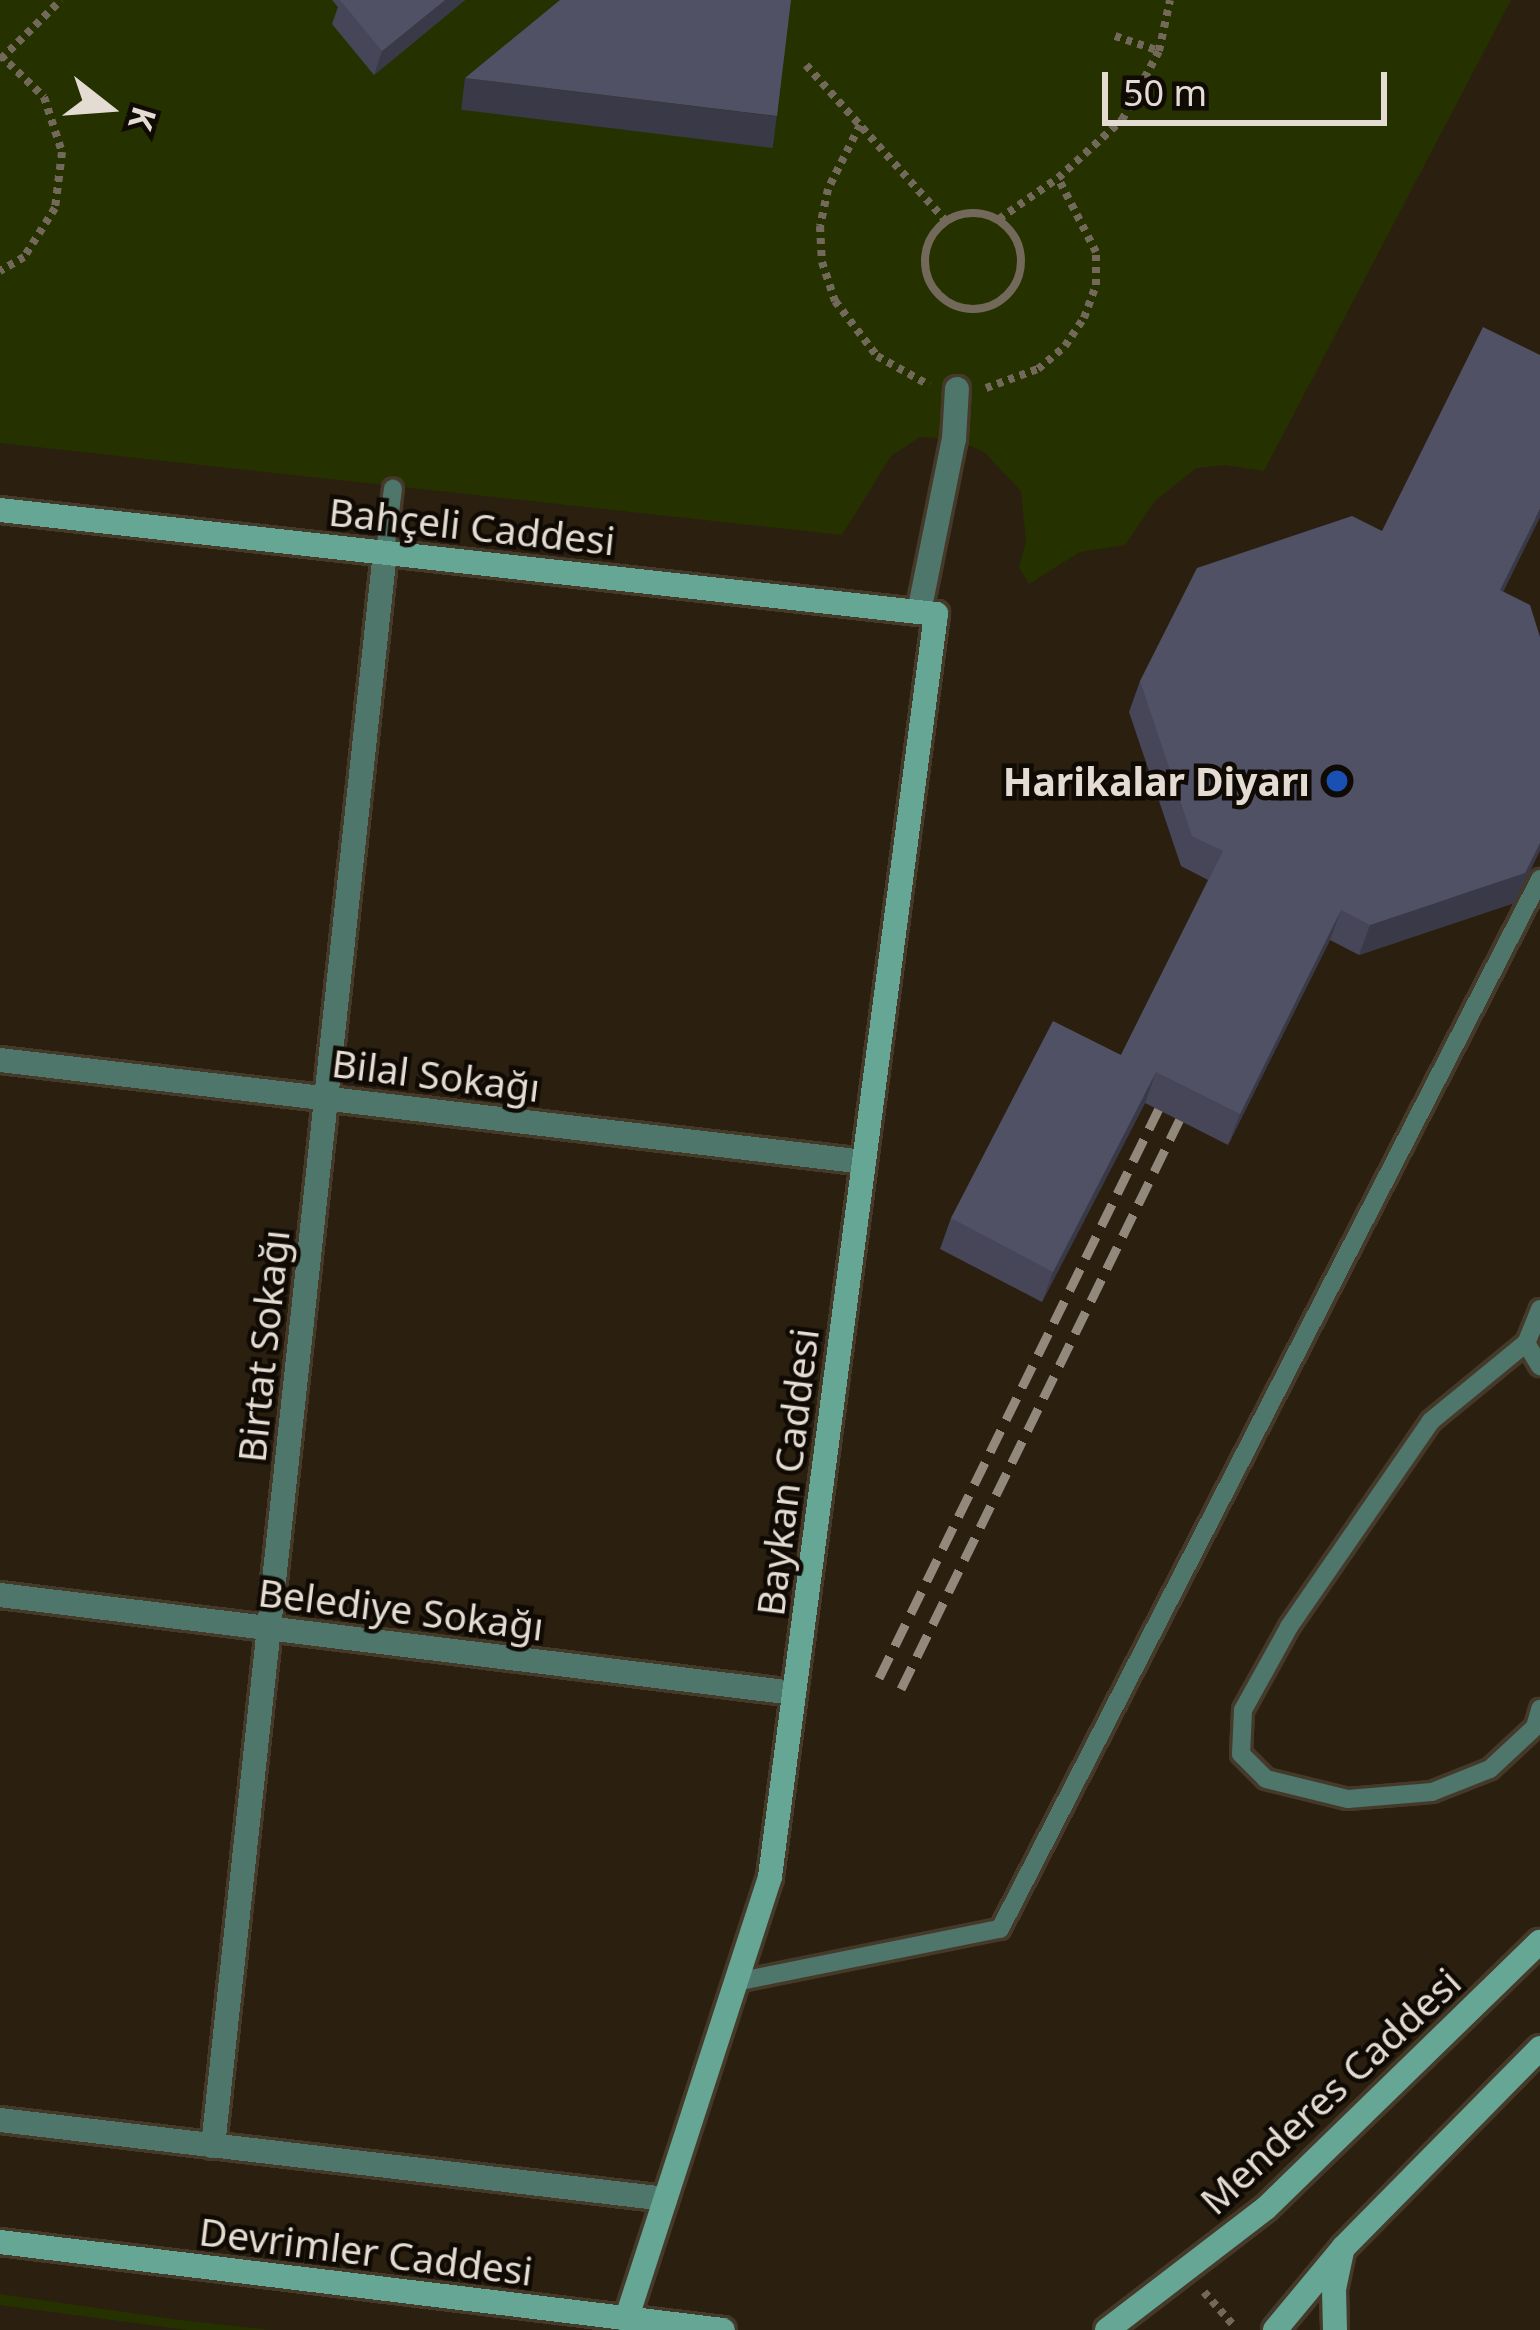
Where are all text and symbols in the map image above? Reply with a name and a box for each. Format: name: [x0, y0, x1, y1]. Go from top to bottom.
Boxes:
north arrow: [48, 48, 168, 168]
scale bar: [1108, 48, 1393, 122]
text: 50 m: [1123, 68, 1207, 117]
text: K: [118, 102, 168, 136]
street label: Bahçeli Caddesi: [327, 488, 617, 564]
place label: Harikalar Diyarı: [1003, 758, 1310, 804]
marker: Harikalar Diyarı: [1321, 765, 1353, 797]
street label: Bilal Sokağı: [329, 1039, 543, 1111]
street label: Birtat Sokağı: [228, 1227, 298, 1465]
street label: Baykan Caddesi: [746, 1326, 828, 1618]
street label: Belediye Sokağı: [256, 1568, 546, 1650]
street label: Menderes Caddesi: [1190, 1958, 1470, 2224]
street label: Devrimler Caddesi: [197, 2207, 535, 2295]

